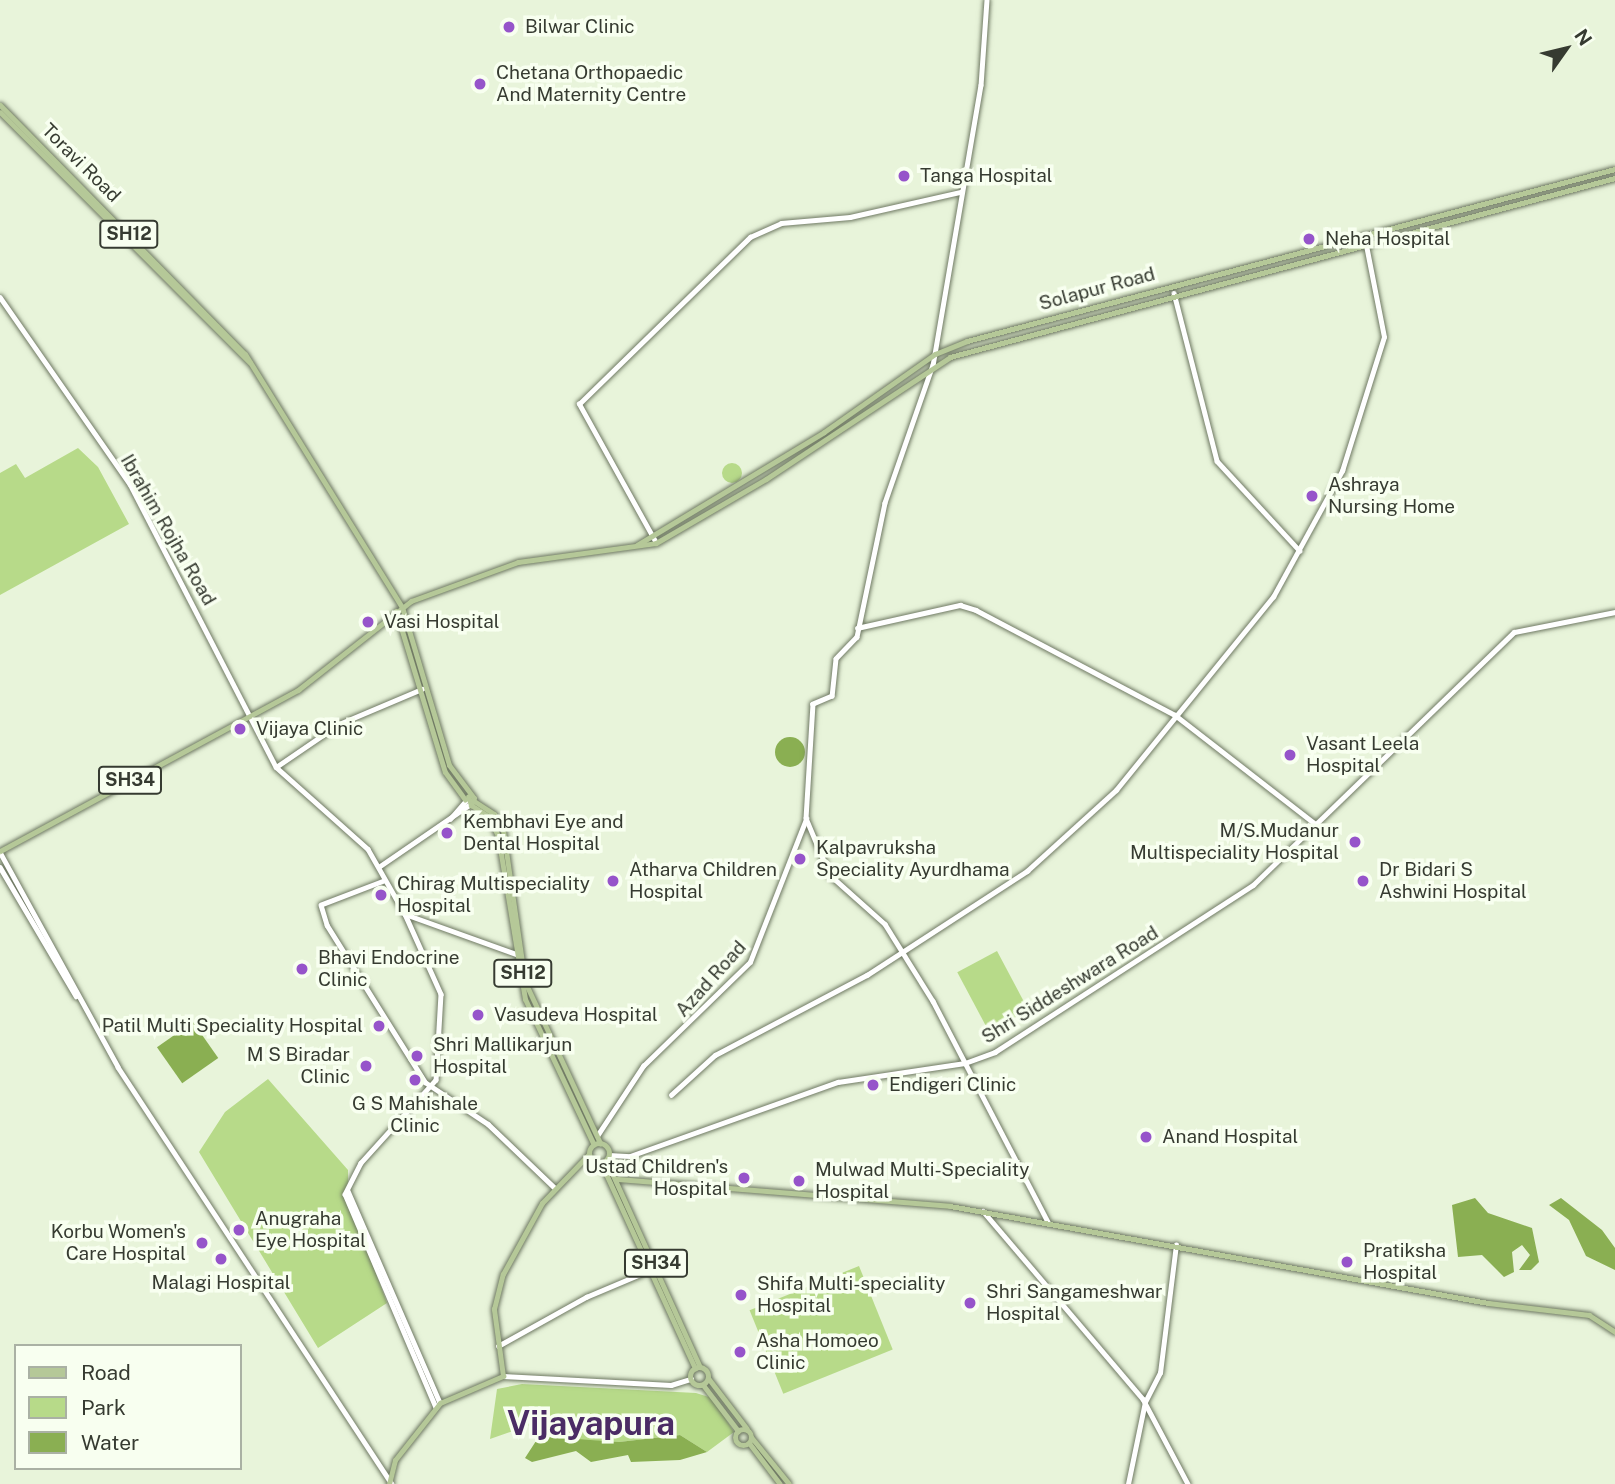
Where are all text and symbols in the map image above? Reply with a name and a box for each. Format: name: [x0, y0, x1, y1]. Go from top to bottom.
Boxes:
north arrow: [1531, 14, 1601, 84]
place label: Bilwar Clinic: [525, 16, 635, 38]
marker: Bilwar Clinic: [499, 17, 519, 37]
text: N: [1570, 25, 1597, 50]
place label: Chetana Orthopaedic And Maternity Centre: [496, 62, 686, 106]
marker: Chetana Orthopaedic And Maternity Centre: [470, 74, 490, 94]
street label: Toravi Road: [37, 119, 125, 207]
place label: Tanga Hospital: [920, 165, 1053, 187]
marker: Tanga Hospital: [894, 166, 914, 186]
road number: SH12: [99, 220, 159, 248]
place label: Neha Hospital: [1325, 228, 1450, 250]
marker: Neha Hospital: [1299, 229, 1319, 249]
street label: Solapur Road: [1037, 263, 1157, 315]
street label: Ibrahim Rojha Road: [115, 450, 221, 610]
place label: Ashraya Nursing Home: [1328, 474, 1455, 518]
marker: Ashraya Nursing Home: [1302, 486, 1322, 506]
place label: Vasi Hospital: [384, 611, 500, 633]
marker: Vasi Hospital: [358, 612, 378, 632]
place label: Vijaya Clinic: [256, 718, 363, 740]
marker: Vijaya Clinic: [230, 719, 250, 739]
place label: Vasant Leela Hospital: [1306, 733, 1419, 777]
marker: Vasant Leela Hospital: [1280, 745, 1300, 765]
road number: SH34: [97, 766, 163, 794]
place label: Kembhavi Eye and Dental Hospital: [463, 811, 624, 855]
place label: M/S.Mudanur Multispeciality Hospital: [1130, 820, 1339, 864]
marker: Kembhavi Eye and Dental Hospital: [437, 823, 457, 843]
marker: M/S.Mudanur Multispeciality Hospital: [1345, 832, 1365, 852]
place label: Kalpavruksha Speciality Ayurdhama: [816, 837, 1009, 881]
marker: Kalpavruksha Speciality Ayurdhama: [790, 849, 810, 869]
place label: Atharva Children Hospital: [629, 859, 777, 903]
place label: Dr Bidari S Ashwini Hospital: [1379, 859, 1527, 903]
marker: Atharva Children Hospital: [603, 871, 623, 891]
marker: Dr Bidari S Ashwini Hospital: [1353, 871, 1373, 891]
place label: Chirag Multispeciality Hospital: [397, 873, 590, 917]
marker: Chirag Multispeciality Hospital: [371, 885, 391, 905]
street label: Shri Siddeshwara Road: [978, 921, 1162, 1049]
street label: Azad Road: [671, 936, 751, 1022]
place label: Bhavi Endocrine Clinic: [318, 947, 460, 991]
road number: SH12: [493, 958, 553, 988]
marker: Bhavi Endocrine Clinic: [292, 959, 312, 979]
place label: Vasudeva Hospital: [494, 1004, 658, 1026]
marker: Vasudeva Hospital: [468, 1005, 488, 1025]
place label: Patil Multi Speciality Hospital: [102, 1015, 363, 1037]
marker: Patil Multi Speciality Hospital: [369, 1016, 389, 1036]
place label: Shri Mallikarjun Hospital: [433, 1034, 572, 1078]
place label: M S Biradar Clinic: [247, 1044, 350, 1088]
marker: Shri Mallikarjun Hospital: [407, 1046, 427, 1066]
marker: M S Biradar Clinic: [356, 1056, 376, 1076]
marker: G S Mahishale Clinic: [405, 1070, 425, 1090]
place label: Endigeri Clinic: [889, 1074, 1016, 1096]
marker: Endigeri Clinic: [863, 1075, 883, 1095]
place label: G S Mahishale Clinic: [352, 1093, 478, 1137]
place label: Anand Hospital: [1162, 1126, 1298, 1148]
marker: Anand Hospital: [1136, 1127, 1156, 1147]
place label: Ustad Children's Hospital: [585, 1156, 728, 1200]
place label: Mulwad Multi-Speciality Hospital: [815, 1159, 1029, 1203]
marker: Ustad Children's Hospital: [734, 1168, 754, 1188]
marker: Mulwad Multi-Speciality Hospital: [789, 1171, 809, 1191]
place label: Anugraha Eye Hospital: [255, 1208, 366, 1252]
marker: Anugraha Eye Hospital: [229, 1220, 249, 1240]
place label: Korbu Women's Care Hospital: [50, 1221, 186, 1265]
marker: Korbu Women's Care Hospital: [192, 1233, 212, 1253]
place label: Pratiksha Hospital: [1363, 1240, 1446, 1284]
road number: SH34: [623, 1248, 689, 1278]
marker: Malagi Hospital: [211, 1249, 231, 1269]
marker: Pratiksha Hospital: [1337, 1252, 1357, 1272]
place label: Malagi Hospital: [152, 1272, 290, 1294]
place label: Shifa Multi-speciality Hospital: [757, 1273, 945, 1317]
place label: Shri Sangameshwar Hospital: [986, 1281, 1163, 1325]
marker: Shifa Multi-speciality Hospital: [731, 1285, 751, 1305]
marker: Shri Sangameshwar Hospital: [960, 1293, 980, 1313]
place label: Asha Homoeo Clinic: [756, 1330, 879, 1374]
marker: Asha Homoeo Clinic: [730, 1342, 750, 1362]
legend: [14, 1344, 242, 1470]
text: Road: [81, 1360, 131, 1385]
text: Park: [81, 1395, 126, 1420]
district label: Vijayapura: [507, 1404, 675, 1444]
text: Water: [81, 1430, 139, 1455]

